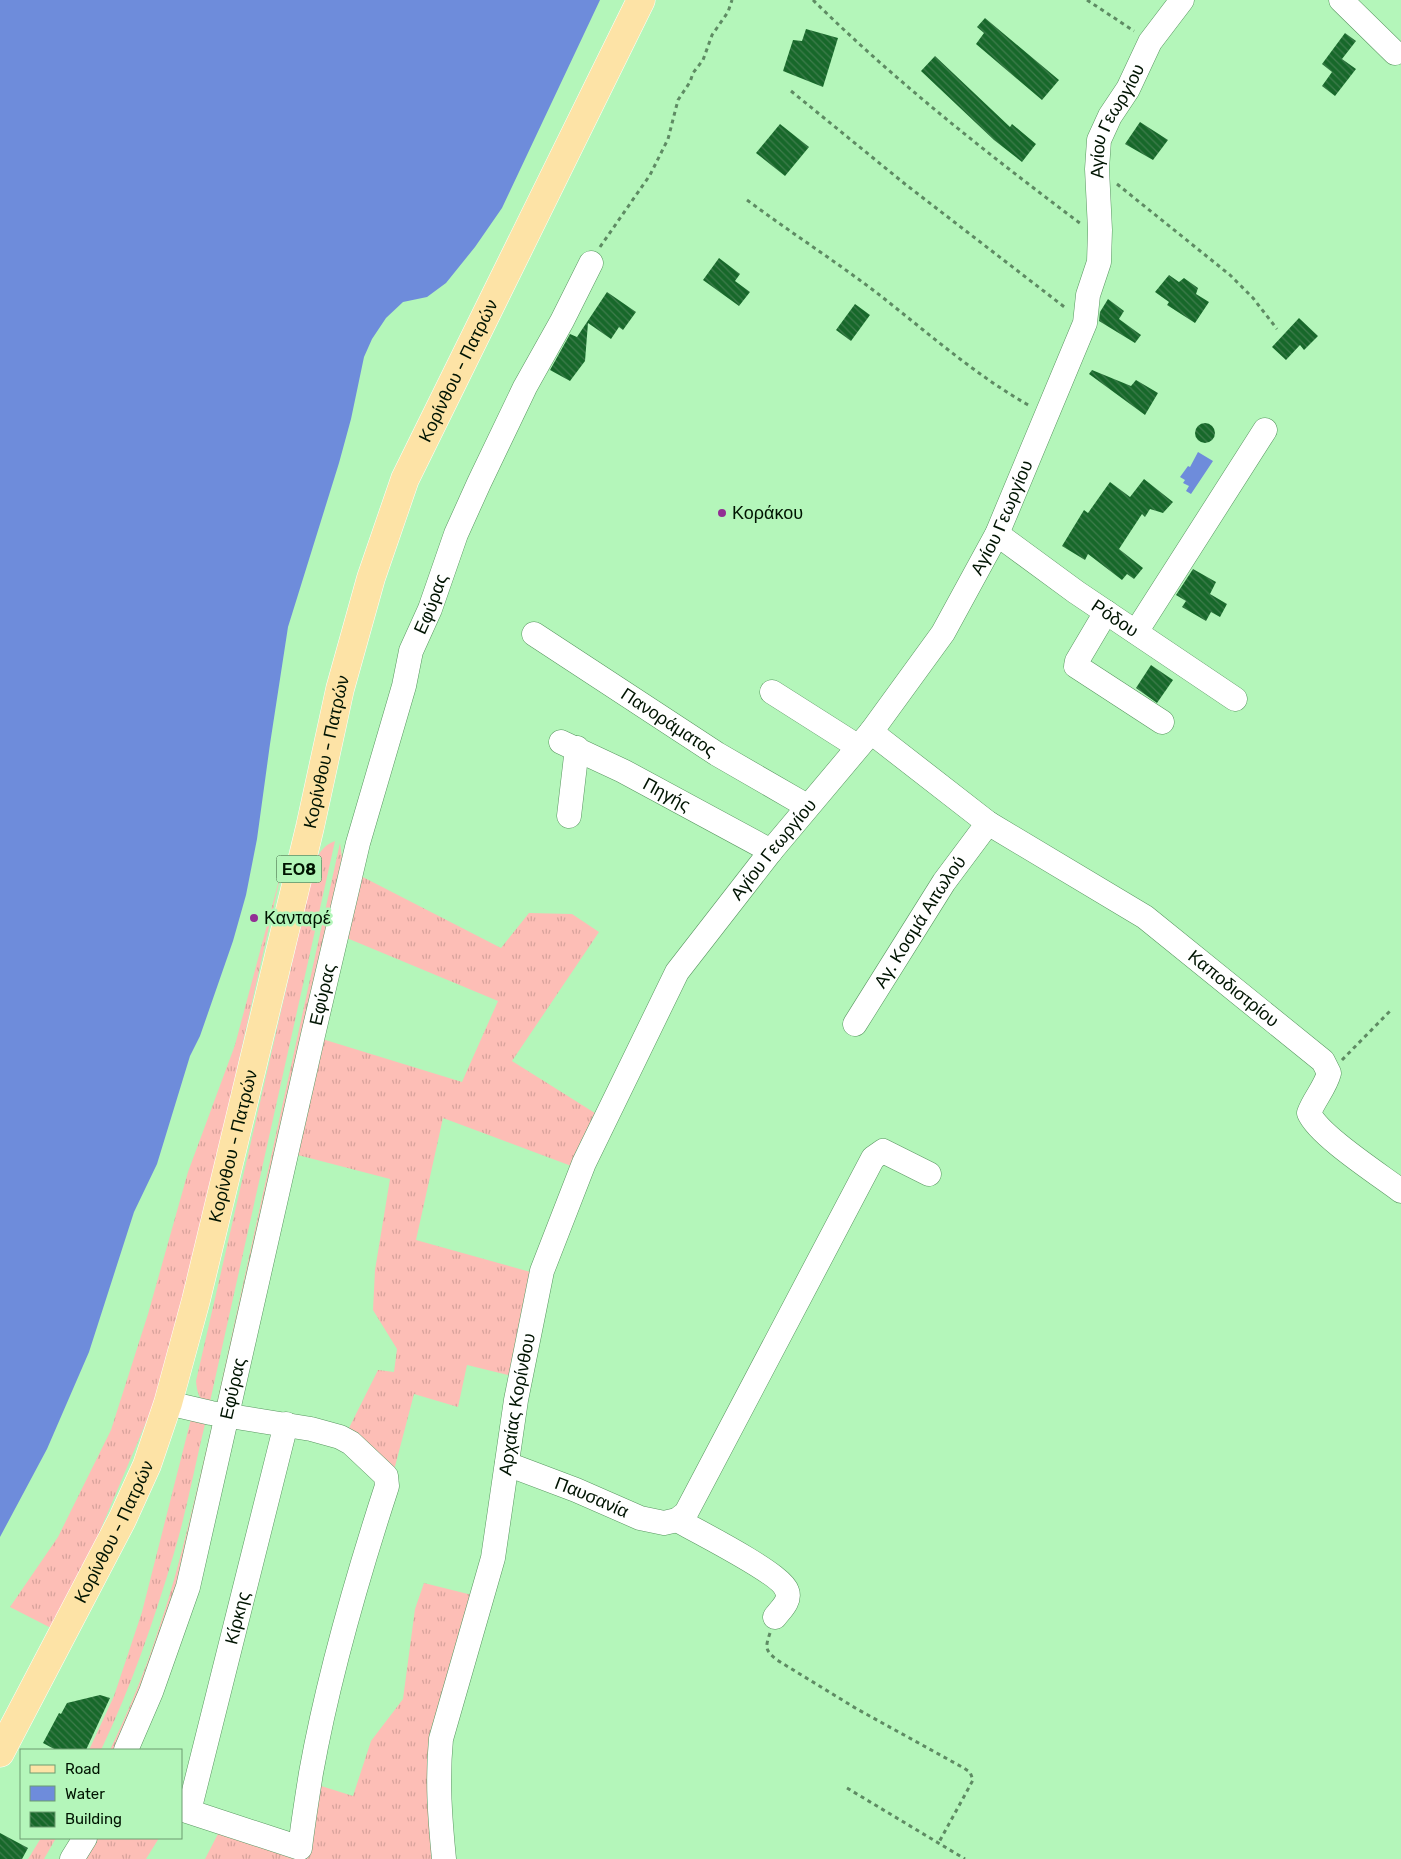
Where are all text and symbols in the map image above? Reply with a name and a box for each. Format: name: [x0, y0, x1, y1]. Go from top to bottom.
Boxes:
street label: Αγίου Γεωργίου: [1086, 60, 1149, 179]
street label: Κορίνθου - Πατρών: [414, 296, 503, 446]
street label: Αγίου Γεωργίου: [966, 457, 1038, 579]
place label: Κοράκου: [732, 502, 803, 524]
marker: Κοράκου: [716, 507, 728, 519]
street label: Εφύρας: [409, 571, 452, 638]
street label: Ρόδου: [1087, 595, 1143, 642]
street label: Κορίνθου - Πατρών: [299, 673, 354, 831]
street label: Πανοράματος: [617, 683, 721, 762]
street label: Πηγής: [639, 773, 694, 816]
street label: Αγίου Γεωργίου: [726, 794, 821, 905]
street label: Αγ. Κοσμά Αιτωλού: [869, 851, 971, 992]
road number: ΕΟ8: [276, 856, 322, 882]
place label: Κανταρέ: [264, 907, 331, 929]
marker: Κανταρέ: [248, 912, 260, 924]
street label: Καποδιστρίου: [1183, 945, 1283, 1032]
street label: Εφύρας: [305, 961, 340, 1028]
street label: Κορίνθου - Πατρών: [204, 1067, 262, 1225]
street label: Αρχαίας Κορίνθου: [494, 1331, 540, 1477]
street label: Εφύρας: [215, 1355, 251, 1422]
street label: Κορίνθου - Πατρών: [69, 1457, 159, 1607]
street label: Παυσανία: [552, 1472, 632, 1523]
street label: Κίρκης: [220, 1589, 255, 1647]
legend: [20, 1749, 182, 1839]
text: Road: [65, 1760, 101, 1778]
text: Water: [65, 1785, 105, 1803]
text: Building: [65, 1810, 122, 1828]

